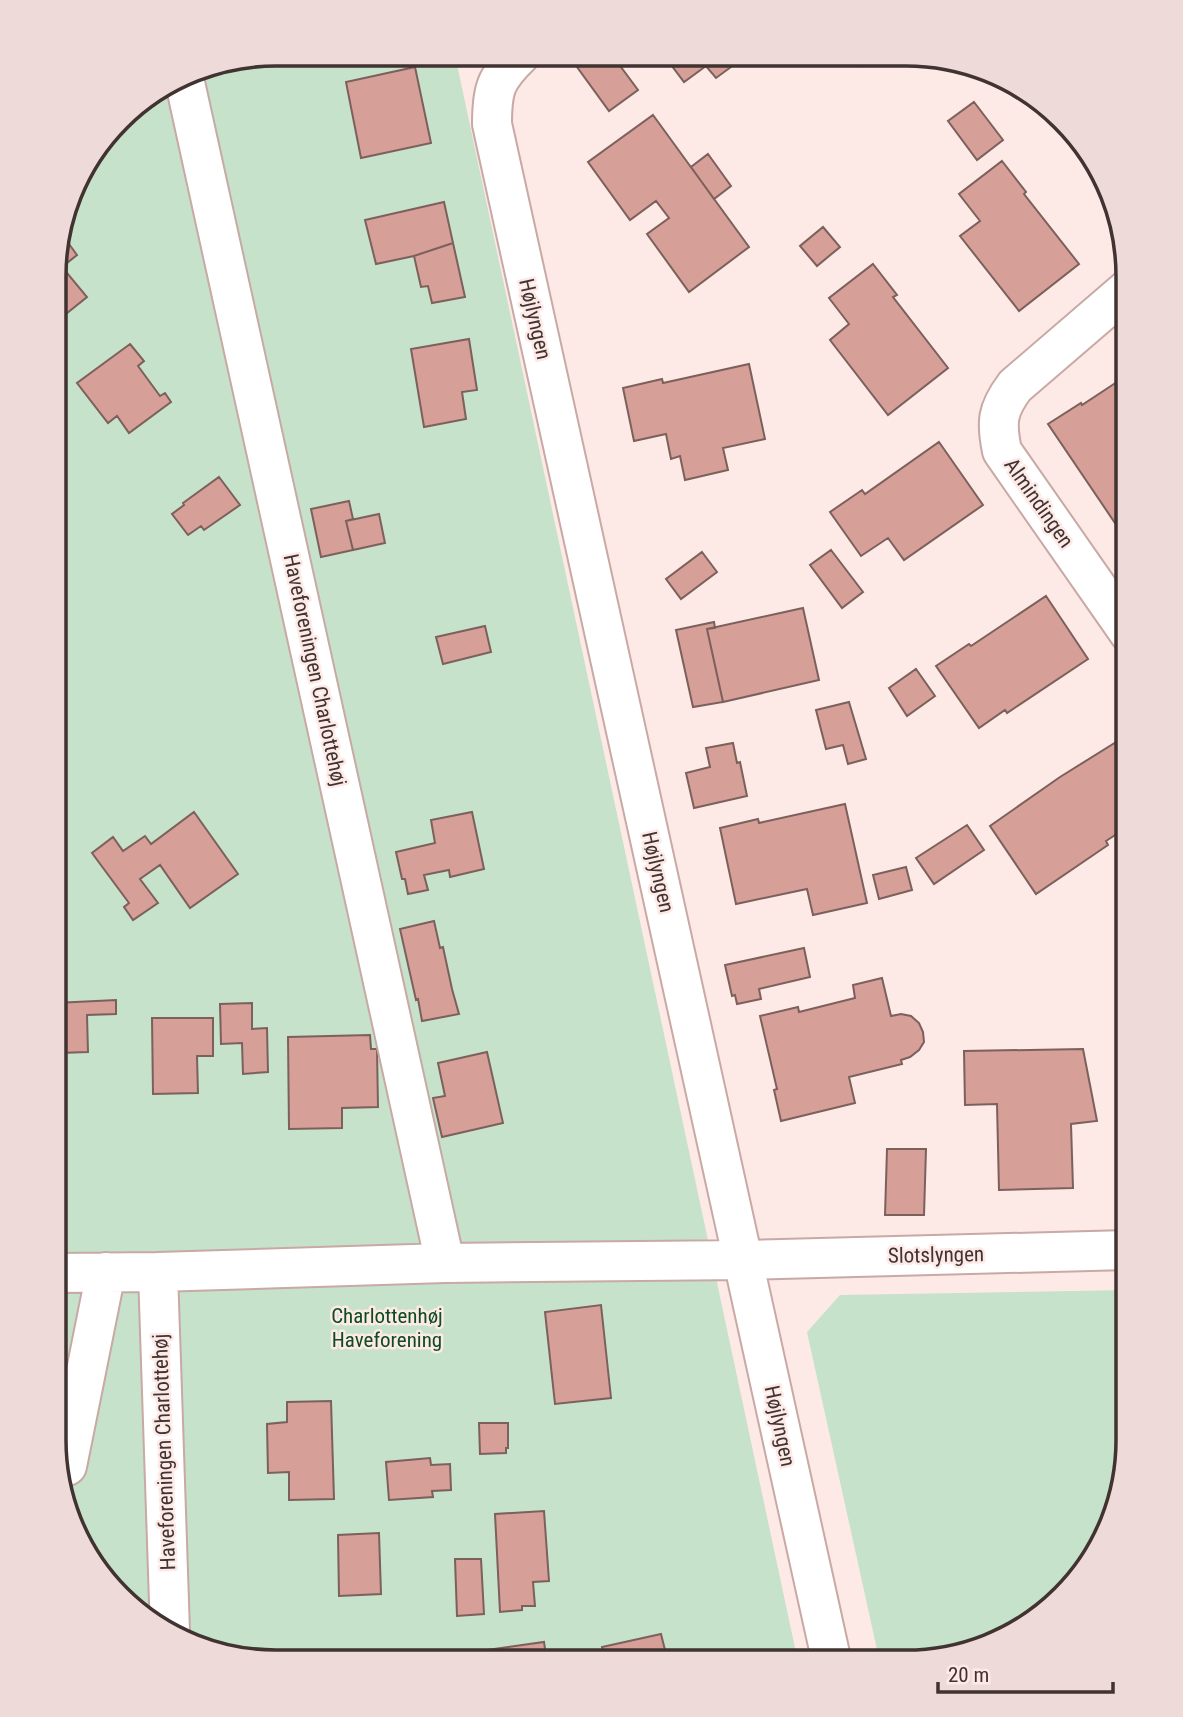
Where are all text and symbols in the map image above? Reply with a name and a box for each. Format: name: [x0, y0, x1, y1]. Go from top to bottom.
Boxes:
street label: Højlyngen: [514, 276, 556, 362]
street label: Almindingen: [999, 454, 1079, 552]
street label: Haveforeningen Charlottehøj: [279, 552, 351, 788]
street label: Højlyngen: [637, 829, 679, 915]
street label: Slotslyngen: [888, 1242, 984, 1268]
park label: Charlottenhøj Haveforening: [331, 1304, 443, 1352]
street label: Haveforeningen Charlottehøj: [148, 1333, 180, 1571]
street label: Højlyngen: [760, 1383, 800, 1469]
scale bar: [938, 1650, 1113, 1694]
text: 20 m: [948, 1663, 989, 1687]

